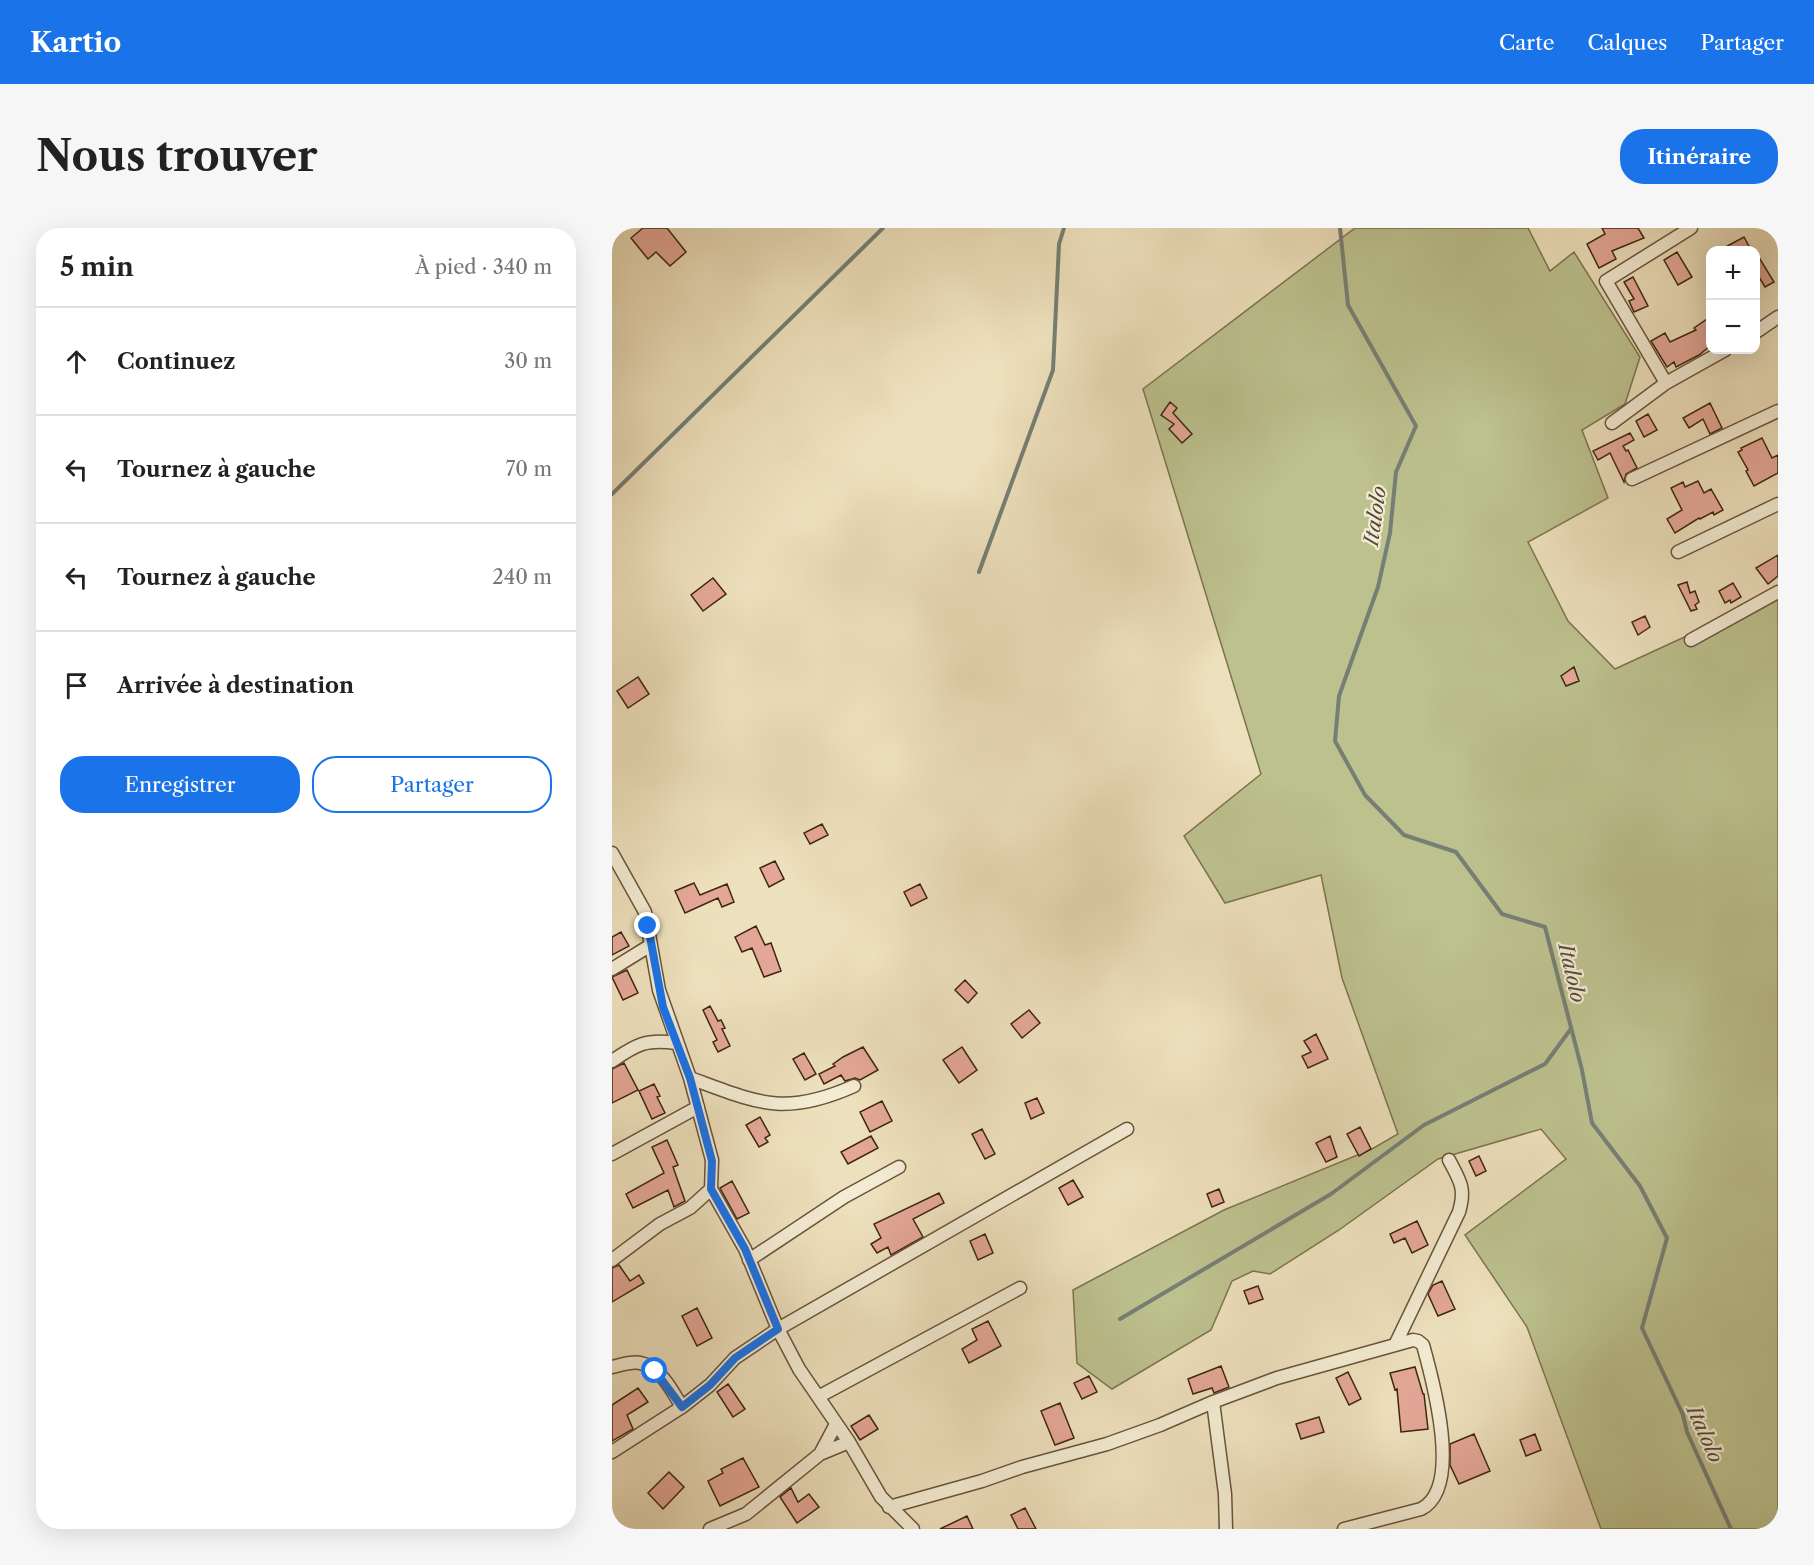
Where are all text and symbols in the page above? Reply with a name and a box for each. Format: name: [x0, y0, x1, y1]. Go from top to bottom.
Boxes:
text: Kartio: [30, 25, 121, 59]
text: Carte: [1499, 30, 1554, 55]
text: Calques: [1587, 30, 1667, 55]
text: Partager: [1700, 30, 1784, 55]
button: Itinéraire: [1620, 129, 1778, 184]
text: Nous trouver: [36, 130, 318, 182]
map controls: [1706, 246, 1760, 354]
button: +: [1706, 246, 1760, 300]
text: 5 min: [60, 251, 134, 283]
text: À pied · 340 m: [415, 255, 552, 279]
button: −: [1706, 300, 1760, 354]
icon: ahead: [60, 345, 93, 378]
text: Continuez: [117, 348, 236, 375]
text: 30 m: [504, 349, 552, 373]
icon: left: [60, 453, 93, 486]
text: Tournez à gauche: [117, 456, 316, 483]
text: 70 m: [506, 457, 552, 481]
water label: Italolo: [1359, 485, 1391, 549]
icon: left: [60, 561, 93, 594]
text: Tournez à gauche: [117, 564, 316, 591]
text: 240 m: [492, 565, 552, 589]
icon: arrive: [60, 669, 93, 702]
text: Arrivée à destination: [117, 672, 354, 699]
button: Enregistrer: [60, 756, 300, 813]
button: Partager: [312, 756, 552, 813]
route end: [634, 912, 660, 938]
water label: Italolo: [1553, 939, 1590, 1005]
route start: [641, 1357, 667, 1383]
water label: Italolo: [1681, 1400, 1728, 1466]

